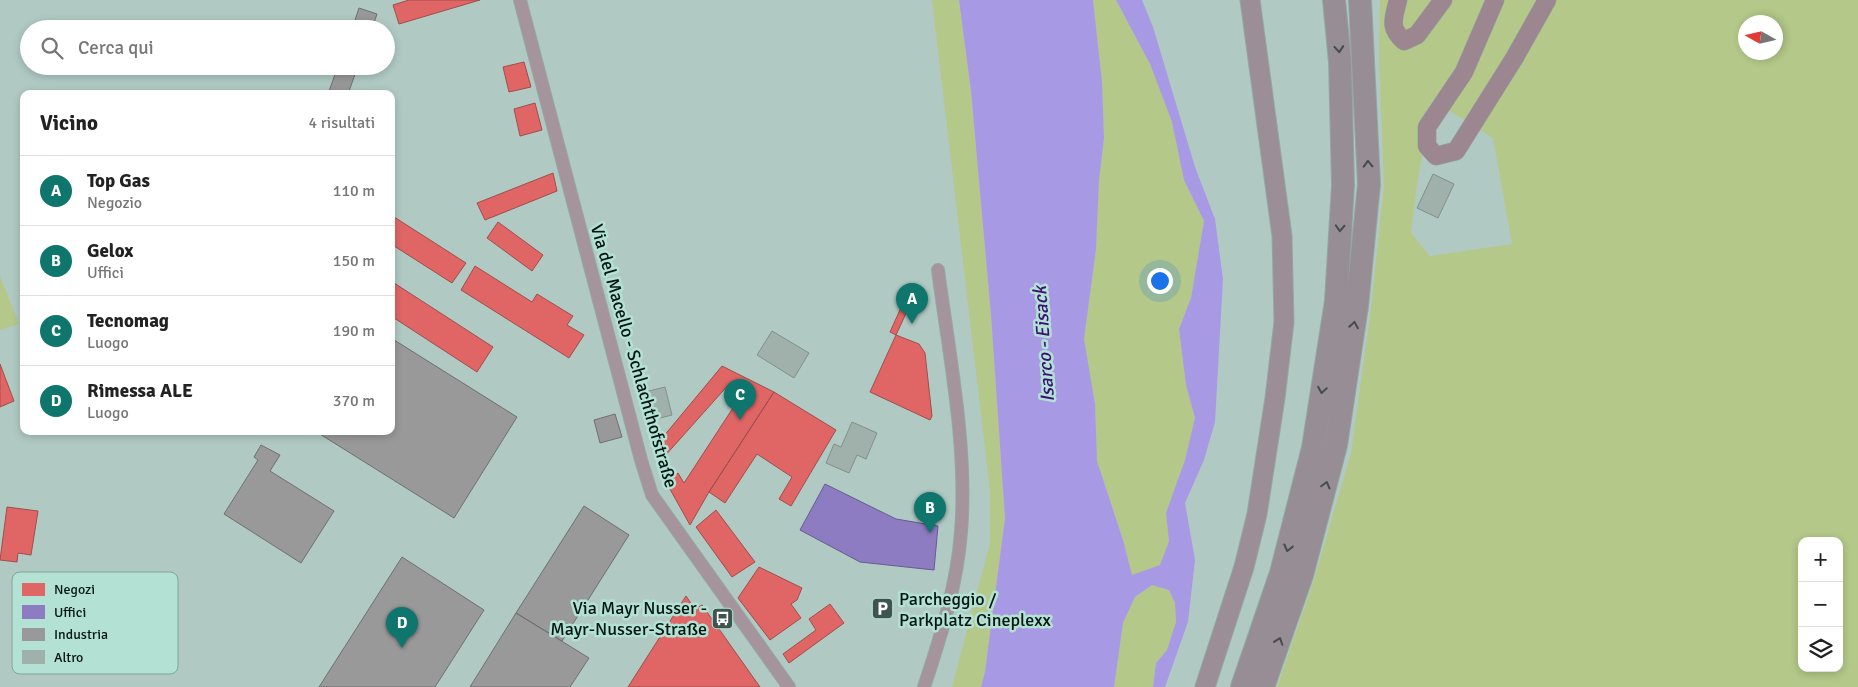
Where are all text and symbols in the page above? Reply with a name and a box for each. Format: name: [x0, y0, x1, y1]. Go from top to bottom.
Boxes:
north arrow: [1738, 15, 1783, 60]
search box: [20, 20, 395, 75]
icon: search: [38, 34, 66, 62]
text: Cerca qui: [78, 36, 154, 60]
one-way arrow: [1333, 45, 1344, 53]
text: Vicino: [40, 110, 98, 136]
text: 4 risultati: [309, 113, 375, 133]
one-way arrow: [1363, 159, 1373, 167]
text: Top Gas: [87, 169, 150, 193]
text: A: [51, 181, 61, 201]
text: 110 m: [333, 181, 375, 201]
text: Negozio: [87, 193, 142, 213]
street label: Via del Macello - Schlachthofstraße: [586, 222, 682, 490]
one-way arrow: [1335, 225, 1346, 233]
text: Gelox: [87, 239, 133, 263]
text: B: [51, 251, 61, 271]
text: 150 m: [333, 251, 375, 271]
text: Uffici: [87, 263, 124, 283]
your location: [1147, 268, 1173, 294]
pin: A: [896, 283, 928, 324]
water label: Isarco - Eisack: [1028, 284, 1060, 403]
text: Tecnomag: [87, 309, 169, 333]
text: C: [51, 321, 61, 341]
text: 190 m: [333, 321, 375, 341]
one-way arrow: [1348, 321, 1359, 329]
text: Luogo: [87, 333, 129, 353]
text: Rimessa ALE: [87, 379, 193, 403]
pin: C: [724, 379, 756, 420]
one-way arrow: [1318, 385, 1328, 394]
text: D: [51, 391, 61, 411]
text: 370 m: [333, 391, 375, 411]
text: Luogo: [87, 403, 129, 423]
one-way arrow: [1320, 482, 1330, 490]
pin: B: [914, 492, 946, 533]
map controls: [1798, 537, 1843, 672]
button: +: [1798, 537, 1843, 582]
one-way arrow: [1283, 544, 1294, 553]
legend: [12, 572, 178, 674]
text: Negozi: [54, 581, 95, 598]
button: −: [1798, 582, 1843, 627]
place label: Parcheggio / Parkplatz Cineplexx: [899, 588, 1051, 631]
place label: Via Mayr Nusser - Mayr-Nusser-Straße: [550, 597, 707, 640]
parking icon: Parcheggio / Parkplatz Cineplexx: [871, 597, 895, 621]
text: Uffici: [54, 604, 86, 621]
bus stop icon: Via Mayr Nusser - Mayr-Nusser-Straße: [711, 606, 735, 630]
pin: D: [386, 607, 418, 648]
text: Industria: [54, 626, 108, 643]
button: layers: [1798, 627, 1843, 672]
one-way arrow: [1273, 637, 1283, 646]
text: Altro: [54, 649, 83, 666]

